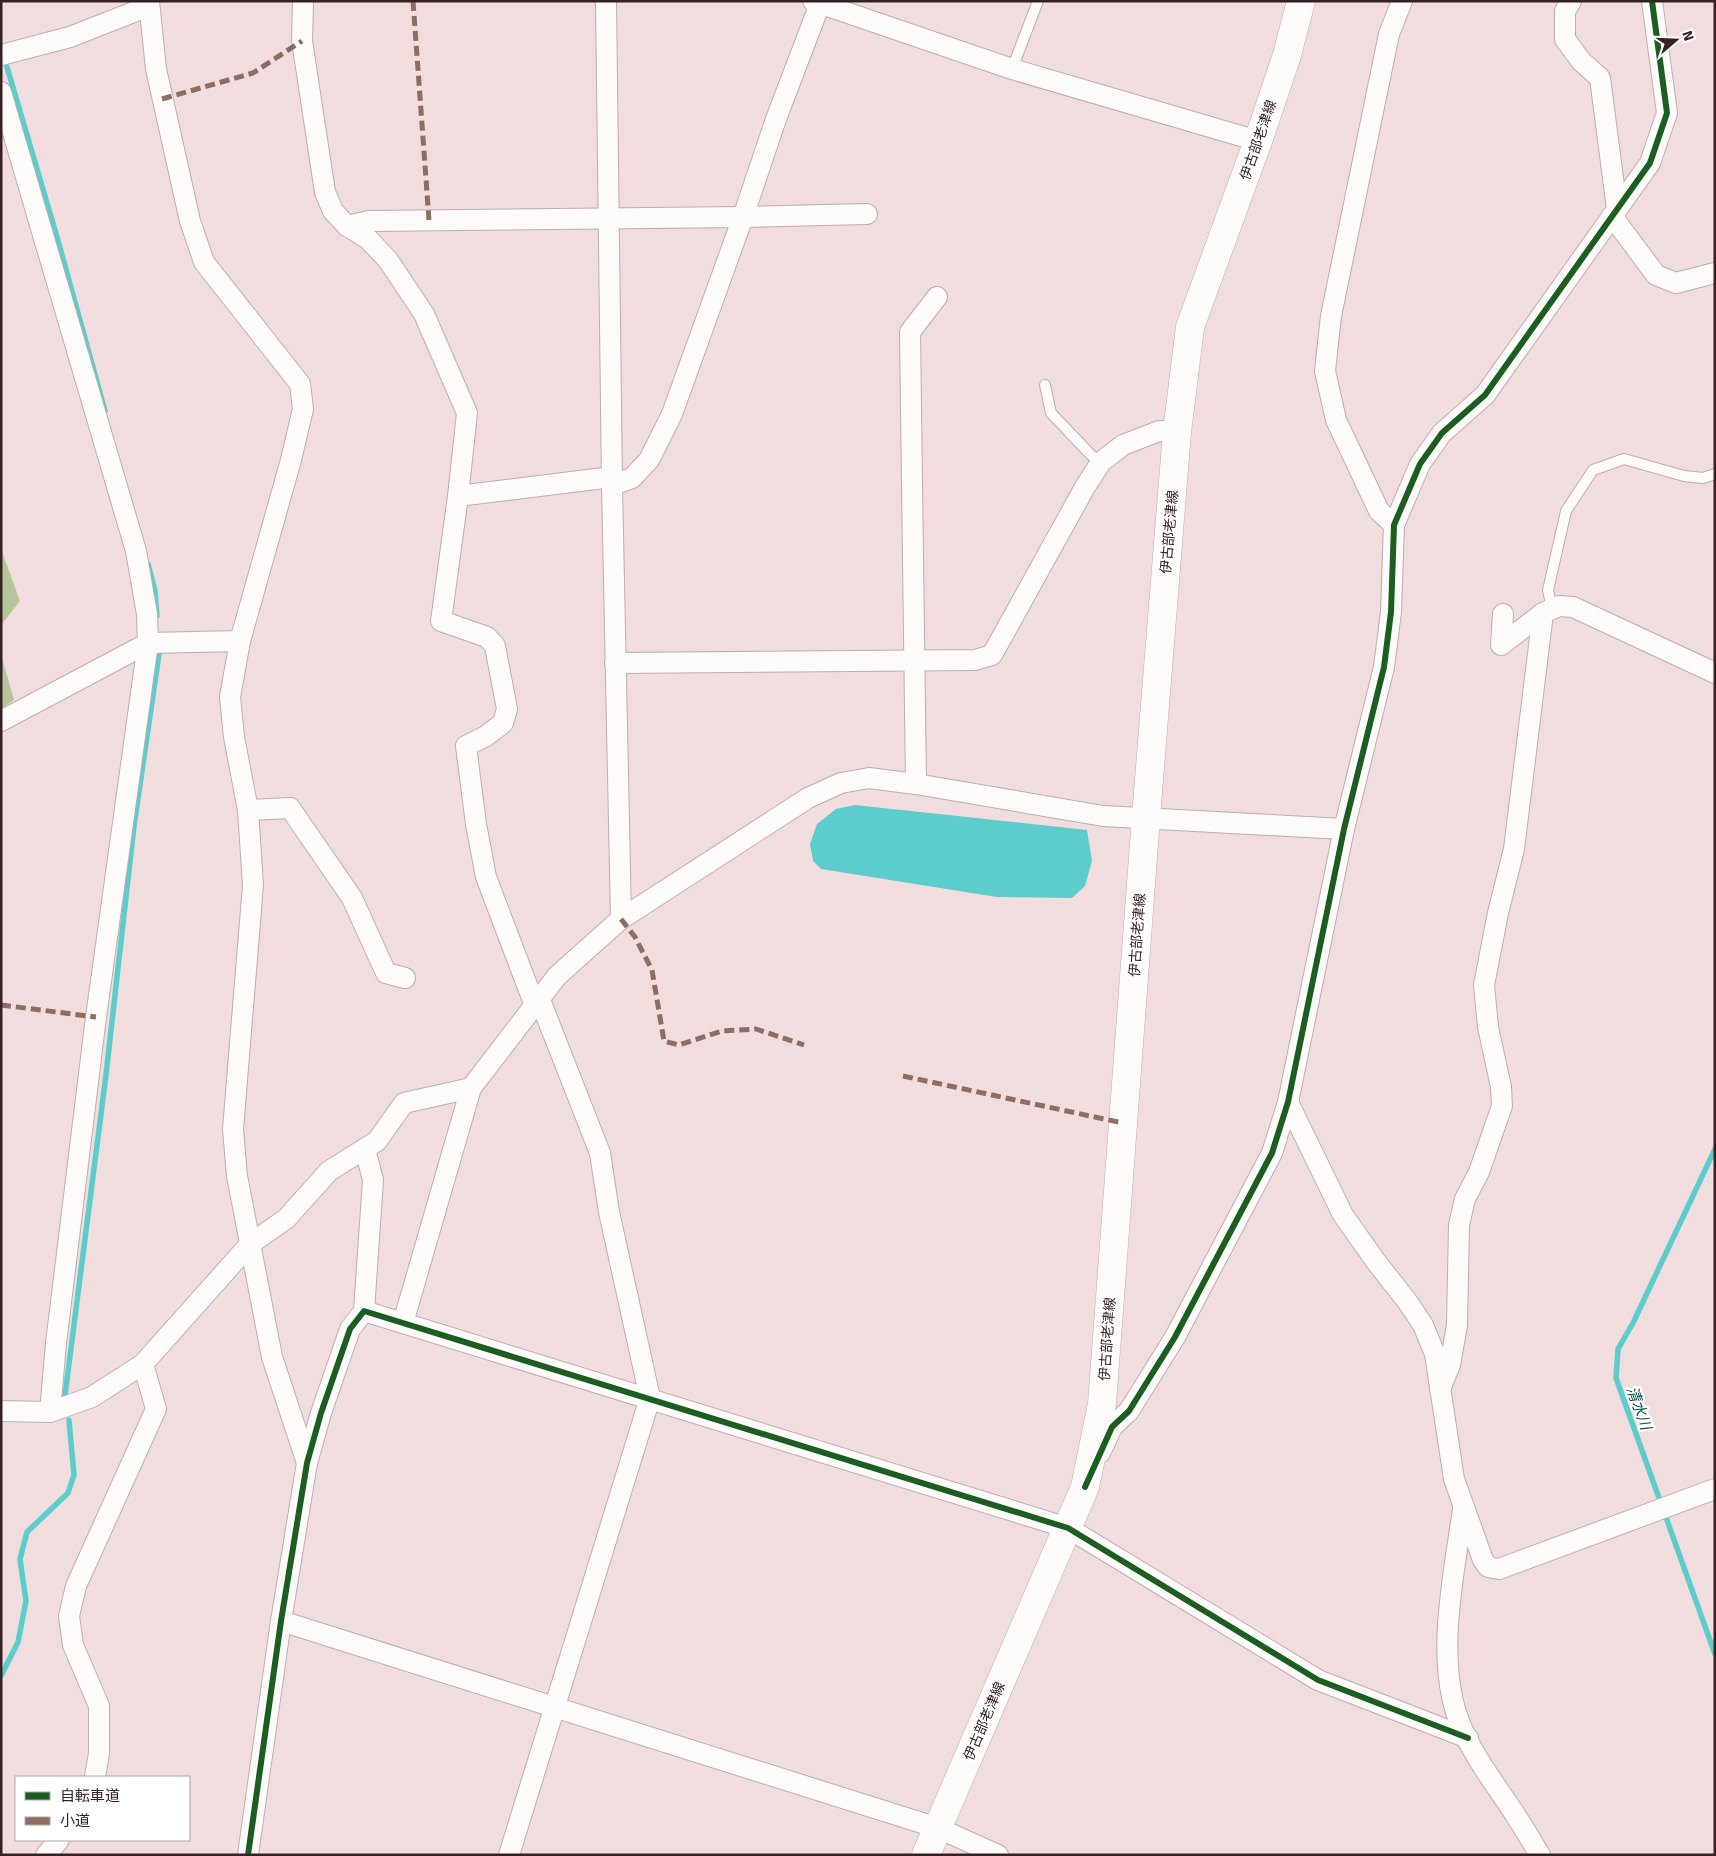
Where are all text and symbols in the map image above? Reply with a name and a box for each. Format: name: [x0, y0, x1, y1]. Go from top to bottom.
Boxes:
north arrow: [1651, 15, 1701, 65]
text: N: [1678, 29, 1697, 43]
street label: 伊古部老津線: [1237, 98, 1280, 183]
street label: 伊古部老津線: [1157, 489, 1182, 575]
street label: 伊古部老津線: [1126, 893, 1149, 978]
street label: 伊古部老津線: [1096, 1297, 1119, 1382]
water label: 清水川: [1623, 1384, 1656, 1434]
street label: 伊古部老津線: [960, 1679, 1009, 1763]
legend: [15, 1776, 190, 1841]
text: 自転車道: [60, 1787, 120, 1805]
text: 小道: [60, 1812, 90, 1830]

